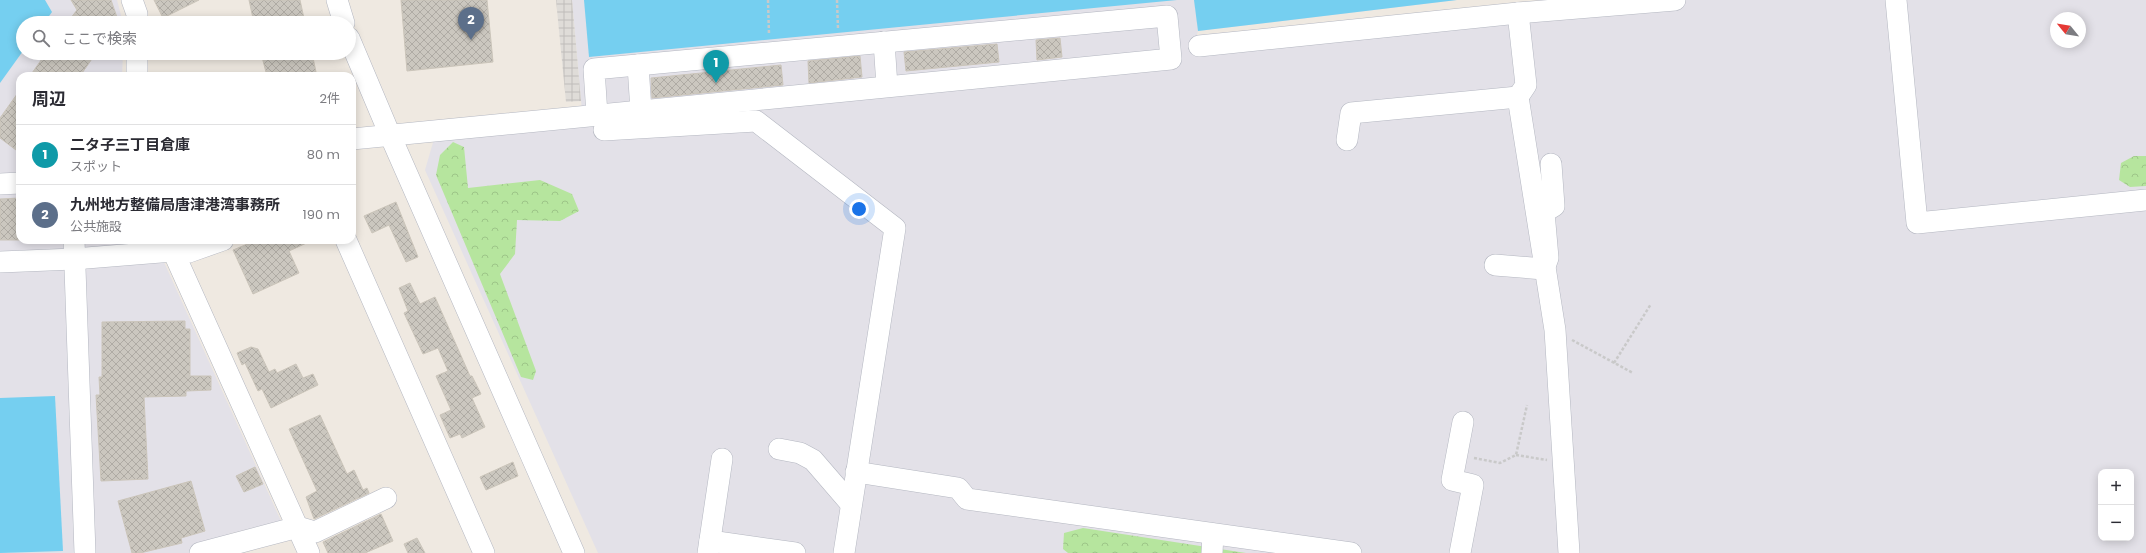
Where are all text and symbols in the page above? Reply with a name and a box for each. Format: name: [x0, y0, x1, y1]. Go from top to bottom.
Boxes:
pin: 2: [458, 7, 484, 40]
north arrow: [2050, 12, 2086, 48]
search box: [16, 16, 356, 60]
icon: search: [30, 27, 52, 49]
text: ここで検索: [62, 28, 137, 49]
pin: 1: [703, 50, 729, 83]
text: 周辺: [32, 87, 66, 111]
text: 2件: [320, 89, 340, 108]
text: 二タ子三丁目倉庫: [70, 134, 190, 155]
text: 1: [43, 145, 47, 164]
text: 80 m: [307, 145, 340, 164]
text: スポット: [70, 157, 122, 176]
text: 九州地方整備局唐津港湾事務所: [70, 194, 280, 215]
your location: [849, 199, 869, 219]
text: 2: [41, 205, 49, 224]
text: 190 m: [303, 205, 340, 224]
text: 公共施設: [70, 217, 122, 236]
map controls: [2098, 469, 2134, 541]
button: +: [2098, 469, 2134, 505]
button: −: [2098, 505, 2134, 541]

